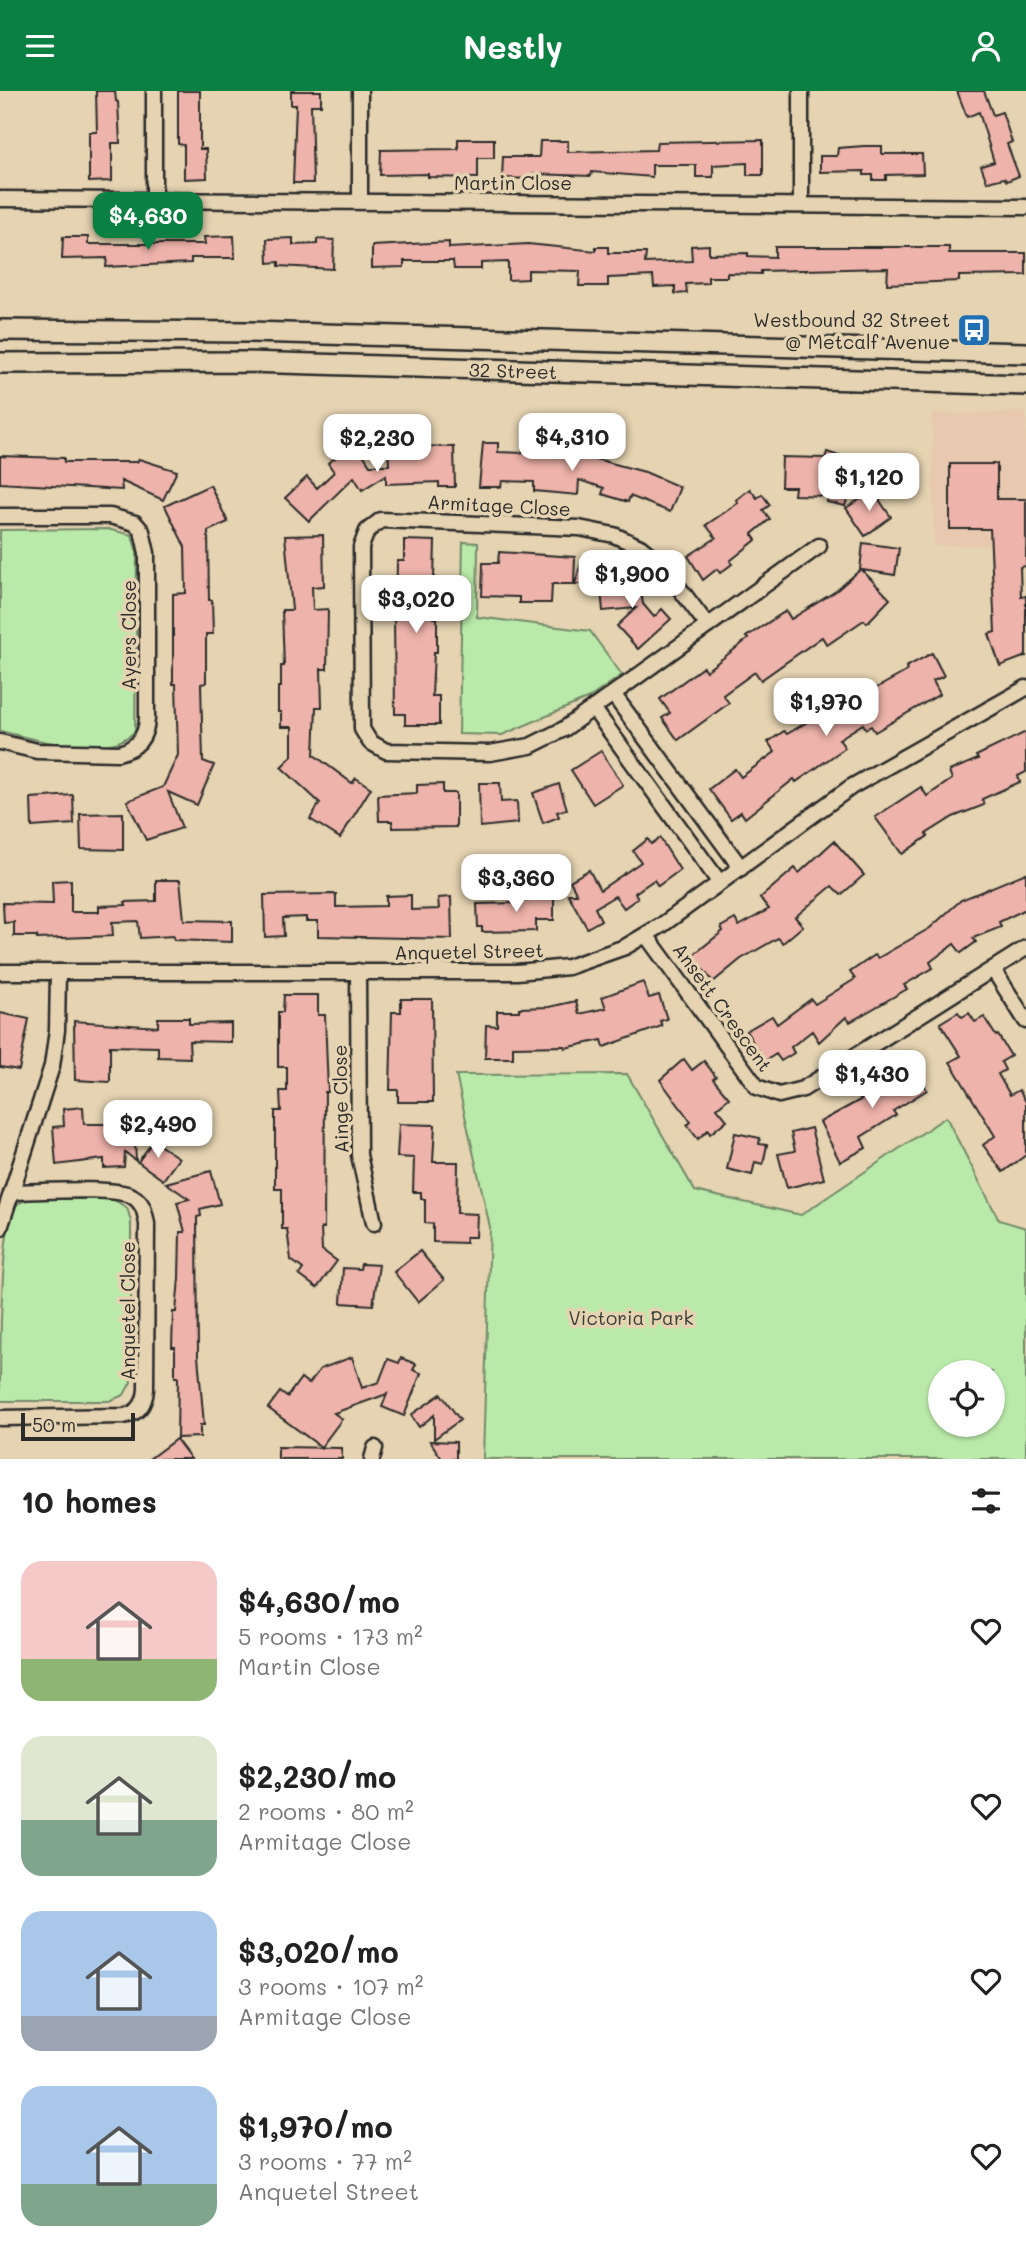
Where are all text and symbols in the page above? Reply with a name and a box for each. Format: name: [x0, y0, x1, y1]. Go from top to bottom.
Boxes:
text: Nestly: [463, 25, 563, 67]
icon: menu: [21, 27, 59, 65]
icon: person: [967, 27, 1005, 65]
street label: Martin Close: [454, 170, 572, 195]
pin: $4,630: [91, 193, 205, 252]
text: $4,630: [109, 200, 187, 230]
place label: Westbound 32 Street @ Metcalf Avenue: [753, 307, 950, 354]
bus stop icon: Westbound 32 Street @ Metcalf Avenue: [955, 311, 993, 349]
street label: 32 Street: [468, 356, 557, 384]
pin: $4,310: [515, 413, 629, 473]
pin: $2,230: [320, 415, 434, 474]
text: $4,310: [535, 421, 609, 451]
text: $2,230: [339, 422, 415, 452]
pin: $1,120: [812, 453, 926, 513]
text: $1,120: [834, 461, 904, 491]
street label: Armitage Close: [427, 489, 571, 521]
pin: $1,900: [575, 551, 689, 610]
text: $1,900: [595, 558, 669, 588]
pin: $3,020: [359, 575, 473, 635]
street label: Ayers Close: [116, 580, 141, 690]
text: $3,020: [377, 583, 455, 613]
pin: $1,970: [769, 679, 883, 738]
text: $1,970: [790, 686, 862, 716]
pin: $3,360: [459, 855, 573, 914]
text: $3,360: [477, 862, 555, 892]
street label: Anquetel Street: [394, 937, 544, 965]
street label: Ansett Crescent: [668, 938, 778, 1076]
street label: Ainge Close: [327, 1044, 353, 1154]
pin: $1,430: [815, 1051, 929, 1110]
text: $1,430: [835, 1058, 909, 1088]
pin: $2,490: [101, 1101, 215, 1160]
text: $2,490: [119, 1108, 197, 1138]
street label: Anquetel Close: [115, 1241, 140, 1381]
park label: Victoria Park: [568, 1305, 694, 1330]
map controls: [928, 1360, 1005, 1437]
button: locate: [928, 1360, 1005, 1437]
scale bar: [21, 1410, 135, 1442]
text: 50 m: [32, 1412, 76, 1437]
text: 10 homes: [21, 1481, 157, 1521]
icon: filters: [967, 1482, 1005, 1520]
text: $4,630/mo: [238, 1581, 400, 1621]
icon: home: [77, 1589, 161, 1673]
icon: heart: [967, 1612, 1005, 1650]
text: 5 rooms · 173 m²: [238, 1621, 423, 1651]
text: Martin Close: [238, 1651, 381, 1681]
text: $2,230/mo: [238, 1756, 396, 1796]
icon: home: [77, 1764, 161, 1848]
icon: heart: [967, 1787, 1005, 1825]
text: 2 rooms · 80 m²: [238, 1796, 414, 1826]
text: Armitage Close: [238, 1826, 411, 1856]
text: $3,020/mo: [238, 1931, 399, 1971]
icon: home: [77, 1939, 161, 2023]
icon: heart: [967, 1962, 1005, 2000]
text: 3 rooms · 107 m²: [238, 1971, 424, 2001]
text: Armitage Close: [238, 2001, 411, 2031]
text: $1,970/mo: [238, 2106, 393, 2146]
icon: home: [77, 2114, 161, 2198]
icon: heart: [967, 2137, 1005, 2175]
text: 3 rooms · 77 m²: [238, 2146, 412, 2176]
text: Anquetel Street: [238, 2176, 419, 2206]

